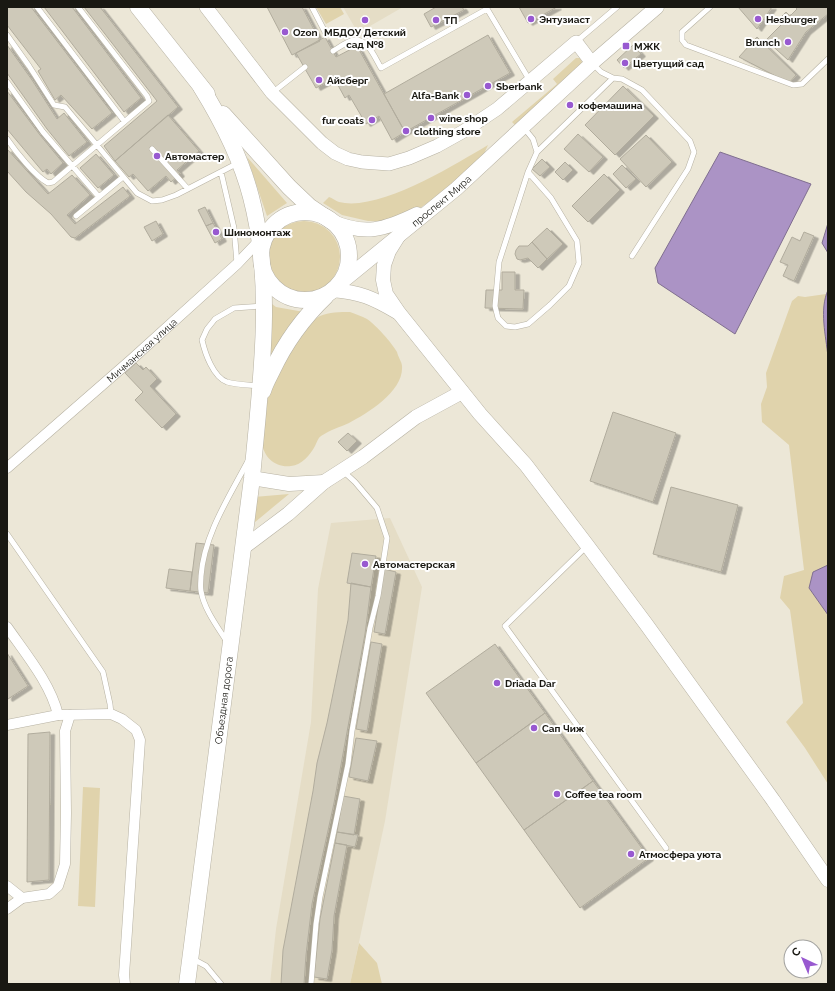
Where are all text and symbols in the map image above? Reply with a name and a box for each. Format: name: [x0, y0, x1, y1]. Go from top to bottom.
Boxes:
marker: Энтузиаст: [526, 14, 536, 24]
place label: Энтузиаст: [539, 14, 590, 25]
marker: Hesburger: [753, 14, 763, 24]
place label: Hesburger: [766, 14, 817, 25]
marker: МБДОУ Детский сад №8: [360, 15, 370, 25]
marker: ТП: [431, 15, 441, 25]
place label: ТП: [444, 15, 457, 26]
marker: Ozon: [280, 27, 290, 37]
place label: Ozon: [293, 27, 317, 38]
place label: МБДОУ Детский сад №8: [324, 27, 406, 50]
place label: Brunch: [745, 37, 780, 48]
marker: Brunch: [783, 37, 793, 47]
marker: МЖК: [621, 41, 631, 51]
place label: МЖК: [634, 41, 660, 52]
marker: Цветущий сад: [620, 58, 630, 68]
place label: Цветущий сад: [633, 58, 705, 69]
marker: Айсберг: [314, 75, 324, 85]
place label: Айсберг: [327, 75, 369, 86]
marker: Sberbank: [483, 81, 493, 91]
place label: Sberbank: [496, 81, 542, 92]
place label: Alfa-Bank: [411, 90, 459, 101]
marker: Alfa-Bank: [462, 90, 472, 100]
marker: кофемашина: [565, 100, 575, 110]
place label: кофемашина: [578, 100, 643, 111]
marker: wine shop: [426, 113, 436, 123]
place label: wine shop: [439, 113, 488, 124]
place label: fur coats: [322, 115, 364, 126]
marker: fur coats: [367, 115, 377, 125]
marker: clothing store: [401, 126, 411, 136]
place label: clothing store: [414, 126, 481, 137]
marker: Автомастер: [152, 151, 162, 161]
place label: Автомастер: [165, 151, 225, 162]
street label: проспект Мира: [409, 173, 473, 229]
marker: Шиномонтаж: [211, 227, 221, 237]
place label: Шиномонтаж: [224, 227, 291, 238]
street label: Мичманская улица: [104, 316, 179, 384]
marker: Автомастерская: [360, 559, 370, 569]
place label: Автомастерская: [373, 559, 455, 570]
street label: Объездная дорога: [212, 656, 235, 745]
marker: Driada Dar: [492, 678, 502, 688]
place label: Driada Dar: [505, 678, 556, 689]
marker: Сап Чиж: [529, 723, 539, 733]
place label: Сап Чиж: [542, 723, 585, 734]
marker: Coffee tea room: [552, 789, 562, 799]
place label: Coffee tea room: [565, 789, 642, 800]
marker: Атмосфера уюта: [626, 849, 636, 859]
place label: Атмосфера уюта: [639, 849, 722, 860]
north arrow: [783, 939, 823, 979]
text: С: [789, 945, 804, 959]

